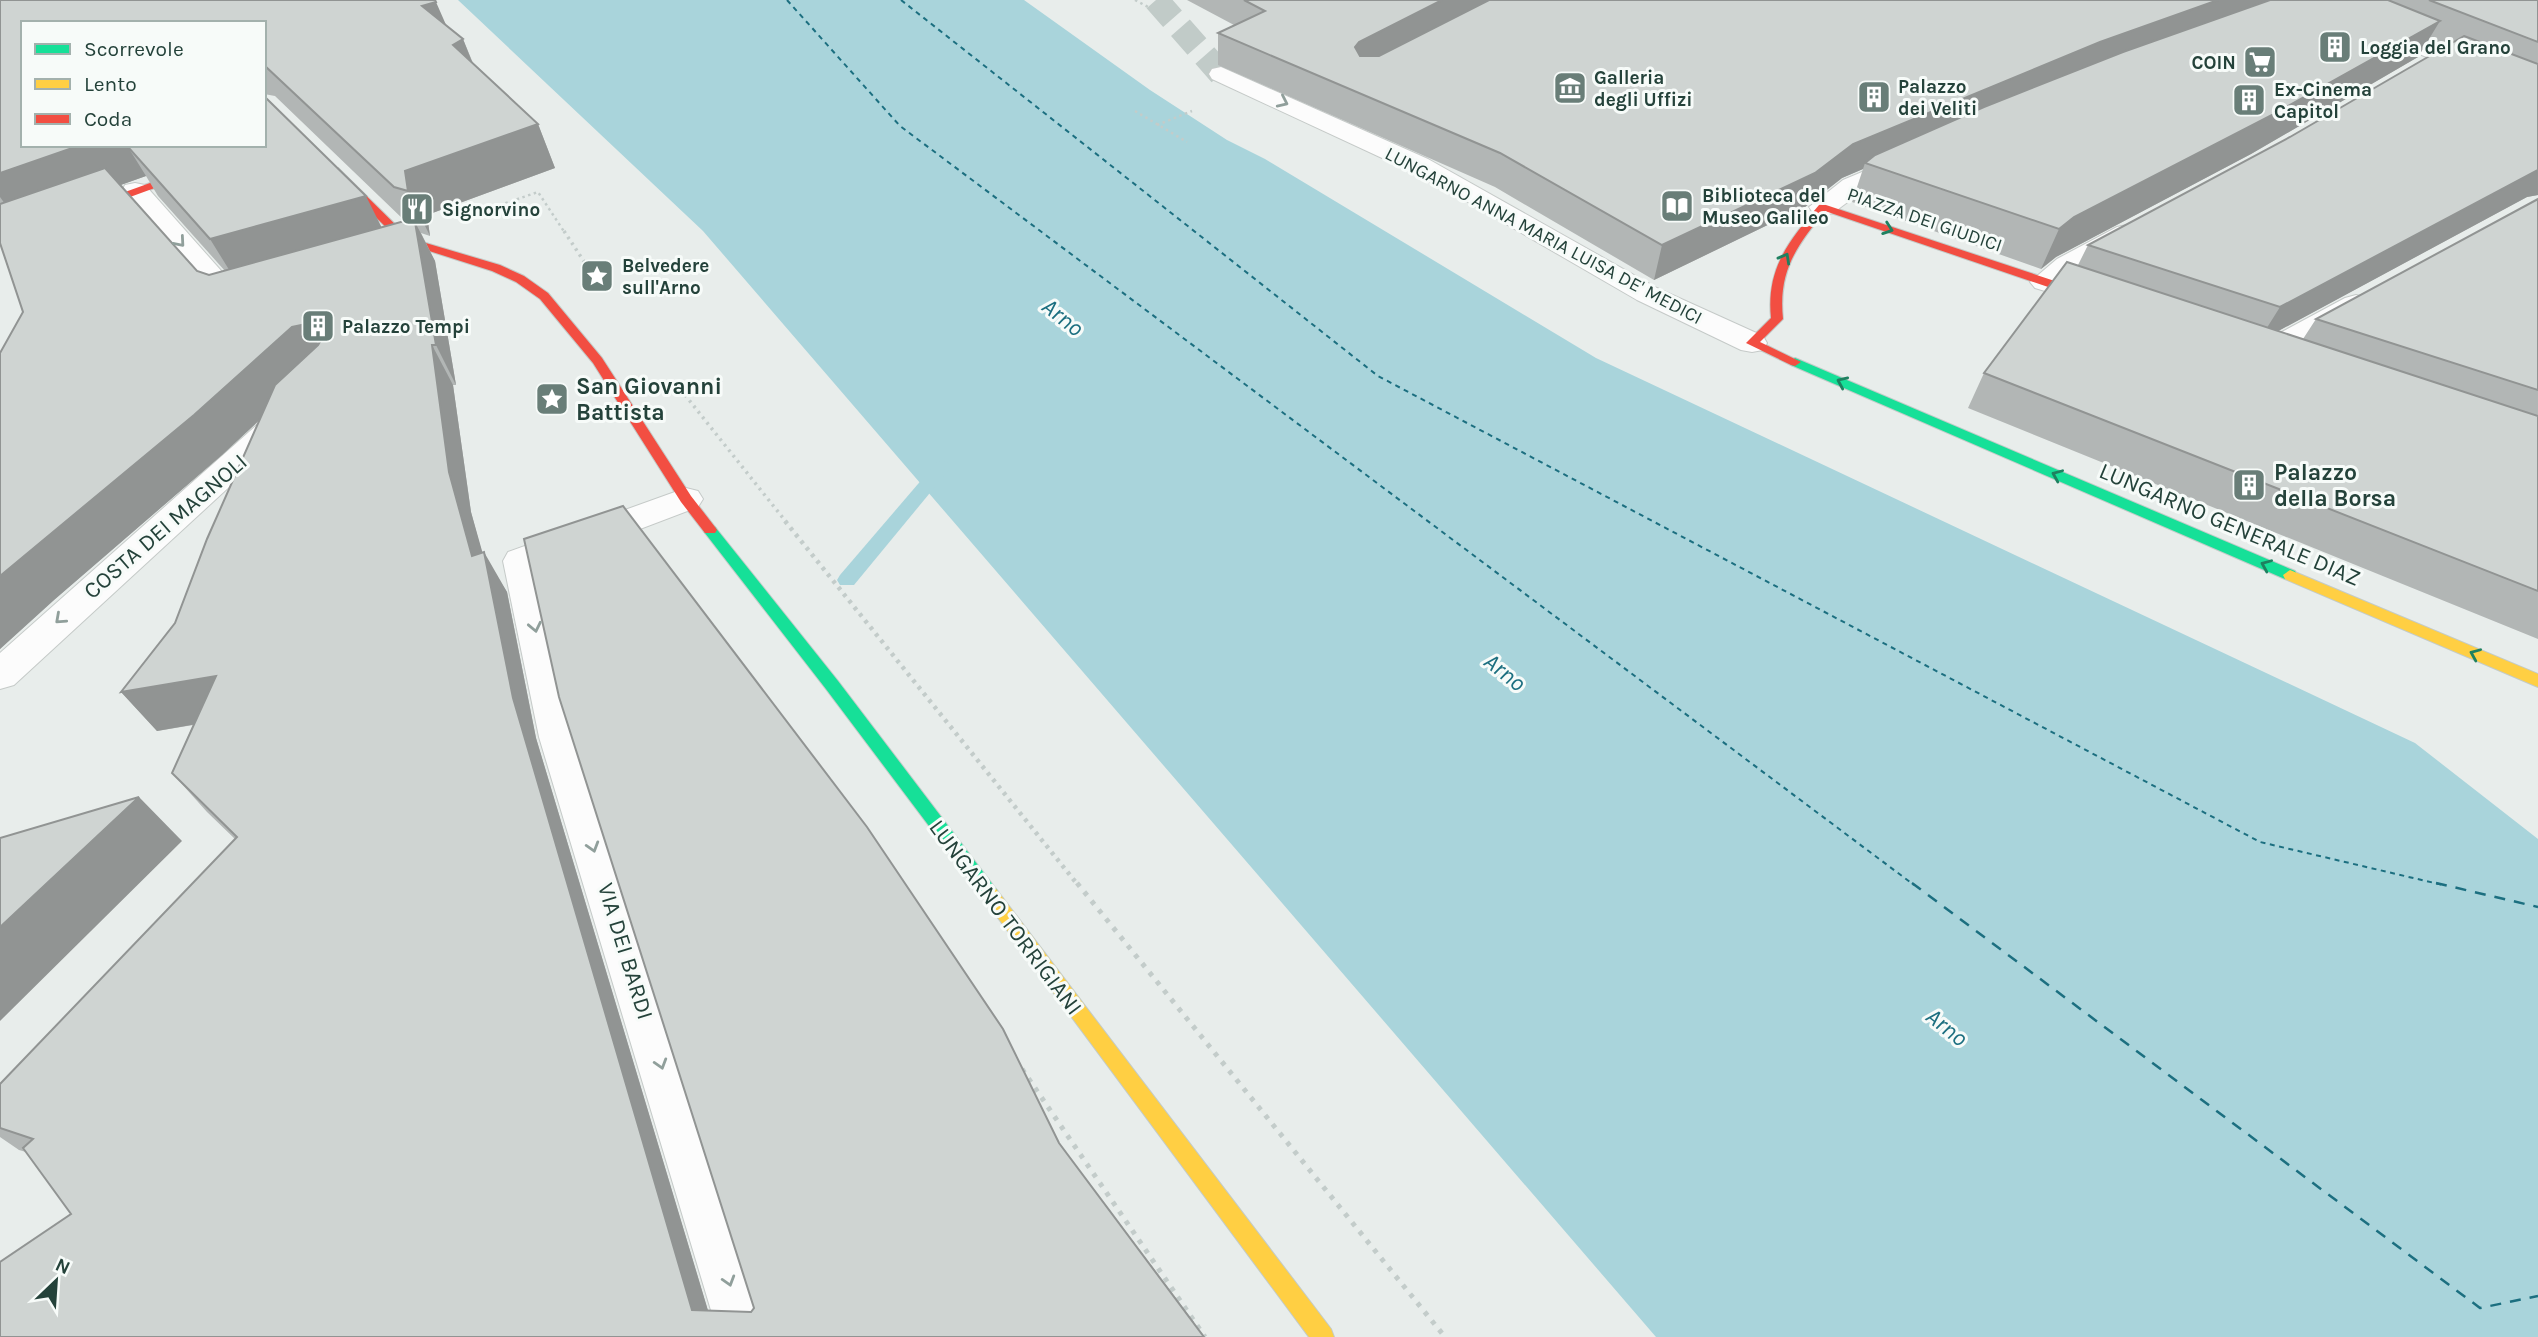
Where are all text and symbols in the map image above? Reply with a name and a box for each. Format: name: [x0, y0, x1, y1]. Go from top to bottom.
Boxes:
legend: [21, 21, 266, 147]
building icon: Loggia del Grano: [2316, 28, 2354, 66]
text: Scorrevole: [84, 37, 184, 61]
place label: Loggia del Grano: [2360, 37, 2511, 59]
supermarket icon: COIN: [2241, 43, 2279, 81]
place label: COIN: [2192, 52, 2236, 74]
place label: Galleria degli Uffizi: [1594, 67, 1693, 111]
museum icon: Galleria degli Uffizi: [1551, 69, 1589, 107]
text: Lento: [84, 72, 137, 96]
place label: Palazzo dei Veliti: [1898, 76, 1977, 120]
building icon: Palazzo dei Veliti: [1855, 78, 1893, 116]
place label: Ex-Cinema Capitol: [2274, 79, 2372, 123]
building icon: Ex-Cinema Capitol: [2230, 81, 2268, 119]
one-way arrow: [1276, 94, 1288, 108]
text: Coda: [84, 107, 132, 131]
street label: LUNGARNO ANNA MARIA LUISA DE' MEDICI: [1381, 143, 1706, 329]
street label: PIAZZA DEI GIUDICI: [1844, 183, 2005, 257]
place label: Biblioteca del Museo Galileo: [1702, 185, 1829, 229]
library icon: Biblioteca del Museo Galileo: [1658, 187, 1696, 225]
restaurant icon: Signorvino: [398, 190, 436, 228]
place label: Signorvino: [442, 199, 540, 221]
one-way arrow: [1881, 221, 1893, 235]
one-way arrow: [172, 234, 184, 247]
one-way arrow: [1777, 252, 1790, 265]
place label: Belvedere sull'Arno: [622, 255, 709, 299]
place icon: Belvedere sull'Arno: [578, 257, 616, 295]
water label: Arno: [1037, 292, 1090, 342]
building icon: Palazzo Tempi: [299, 307, 337, 345]
place label: Palazzo Tempi: [342, 316, 470, 338]
place label: San Giovanni Battista: [576, 373, 722, 426]
one-way arrow: [1836, 376, 1849, 390]
place icon: San Giovanni Battista: [533, 380, 571, 418]
street label: COSTA DEI MAGNOLI: [78, 448, 252, 605]
street label: LUNGARNO GENERALE DIAZ: [2095, 457, 2364, 592]
place label: Palazzo della Borsa: [2274, 459, 2396, 512]
building icon: Palazzo della Borsa: [2230, 466, 2268, 504]
one-way arrow: [2052, 469, 2064, 483]
one-way arrow: [2261, 559, 2273, 573]
one-way arrow: [55, 611, 68, 623]
one-way arrow: [527, 621, 542, 633]
water label: Arno: [1479, 647, 1532, 697]
one-way arrow: [2470, 649, 2482, 663]
street label: LUNGARNO TORRIGIANI: [923, 814, 1088, 1020]
one-way arrow: [585, 841, 600, 853]
street label: VIA DEI BARDI: [592, 880, 659, 1023]
water label: Arno: [1921, 1002, 1974, 1052]
one-way arrow: [653, 1058, 668, 1070]
north arrow: [21, 1246, 91, 1316]
text: N: [52, 1254, 74, 1279]
one-way arrow: [721, 1275, 735, 1287]

